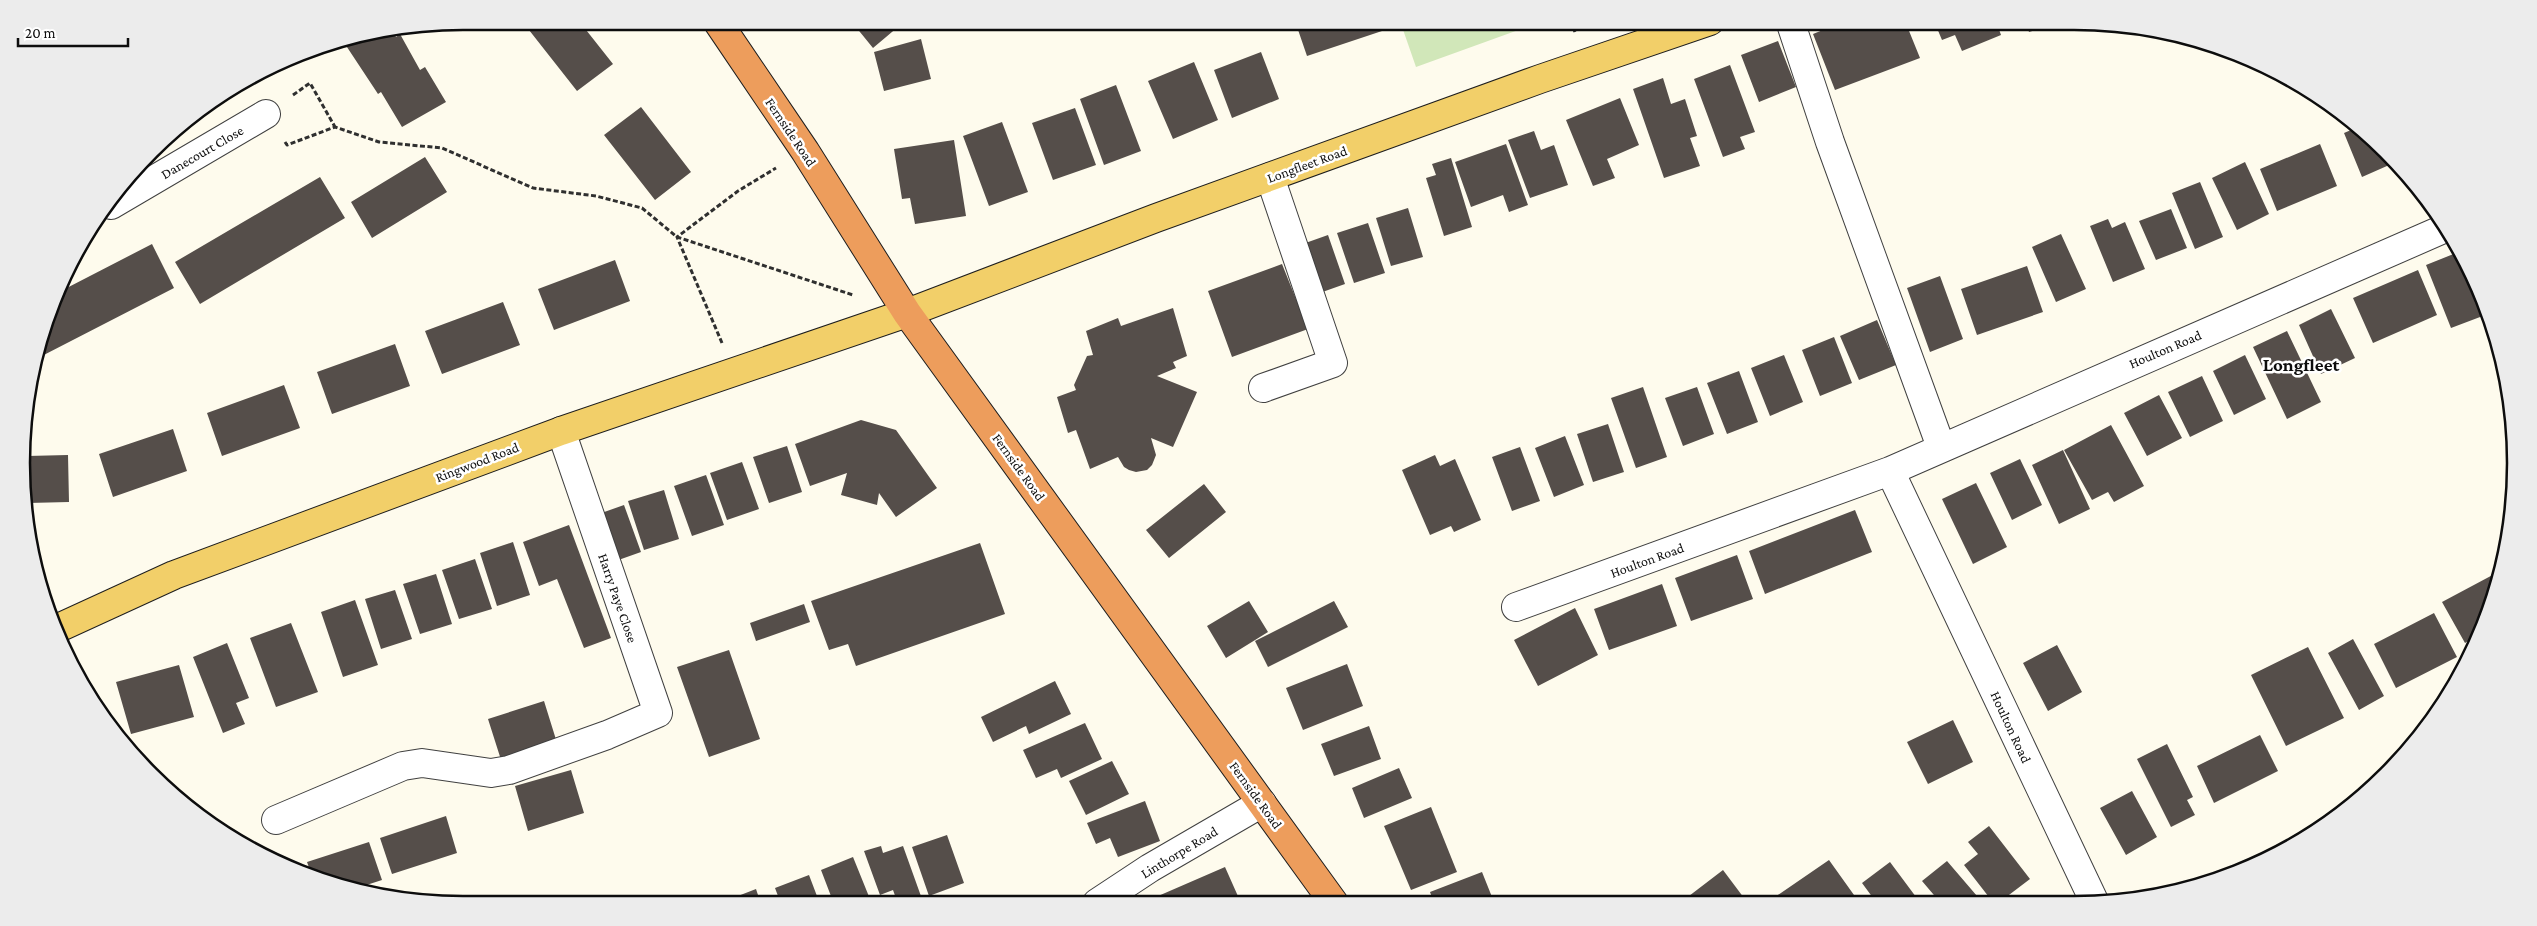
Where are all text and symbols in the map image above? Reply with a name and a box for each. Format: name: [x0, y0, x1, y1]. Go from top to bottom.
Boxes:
scale bar: [18, 15, 128, 47]
text: 20 m: [25, 25, 56, 41]
street label: Fernside Road: [762, 95, 820, 170]
street label: Danecourt Close: [158, 122, 246, 182]
street label: Longfleet Road: [1265, 142, 1350, 186]
street label: Houlton Road: [2126, 326, 2204, 371]
district label: Longfleet: [2263, 354, 2339, 375]
street label: Fernside Road: [989, 430, 1049, 504]
street label: Ringwood Road: [433, 439, 522, 485]
street label: Houlton Road: [1608, 539, 1687, 581]
street label: Harry Paye Close: [595, 551, 641, 645]
street label: Houlton Road: [1987, 689, 2035, 766]
street label: Fernside Road: [1226, 758, 1286, 832]
street label: Linthorpe Road: [1138, 822, 1221, 881]

